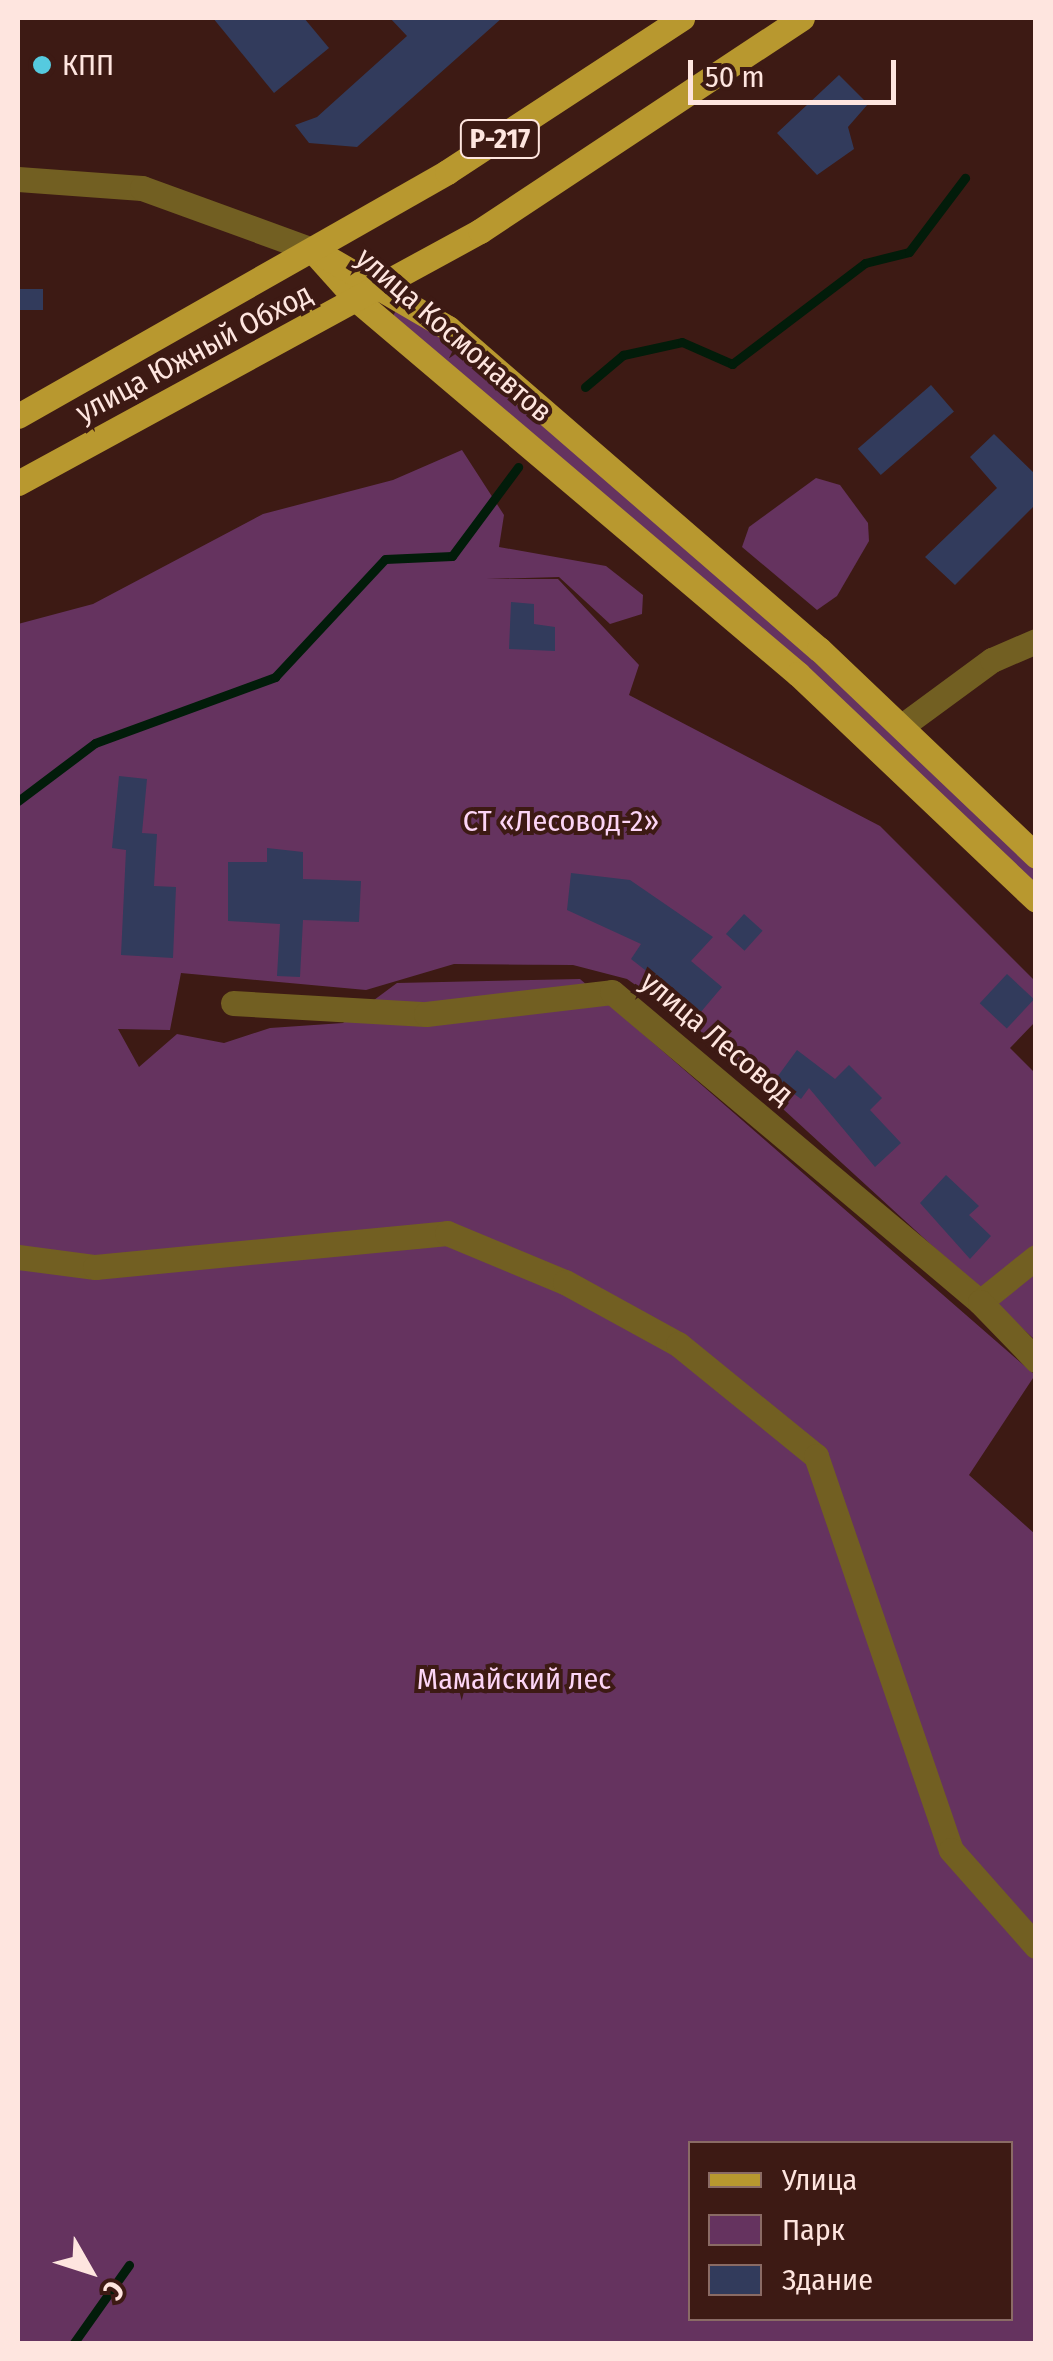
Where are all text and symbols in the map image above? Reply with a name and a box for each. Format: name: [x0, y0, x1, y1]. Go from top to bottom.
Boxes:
scale bar: [693, 40, 900, 102]
place label: КПП: [62, 47, 114, 83]
marker: КПП: [31, 54, 53, 76]
text: 50 m: [705, 59, 765, 95]
road number: Р-217: [458, 116, 542, 162]
street label: улица Космонавтов: [349, 240, 559, 430]
street label: улица Южный Обход: [70, 276, 318, 430]
park label: СТ «Лесовод-2»: [463, 803, 659, 839]
street label: улица Лесовод: [633, 964, 801, 1112]
park label: Мамайский лес: [417, 1661, 611, 1697]
legend: [688, 2141, 1013, 2321]
text: Улица: [782, 2162, 857, 2198]
text: Парк: [782, 2212, 845, 2248]
north arrow: [40, 2221, 140, 2321]
text: Здание: [782, 2262, 873, 2298]
text: С: [96, 2274, 131, 2306]

